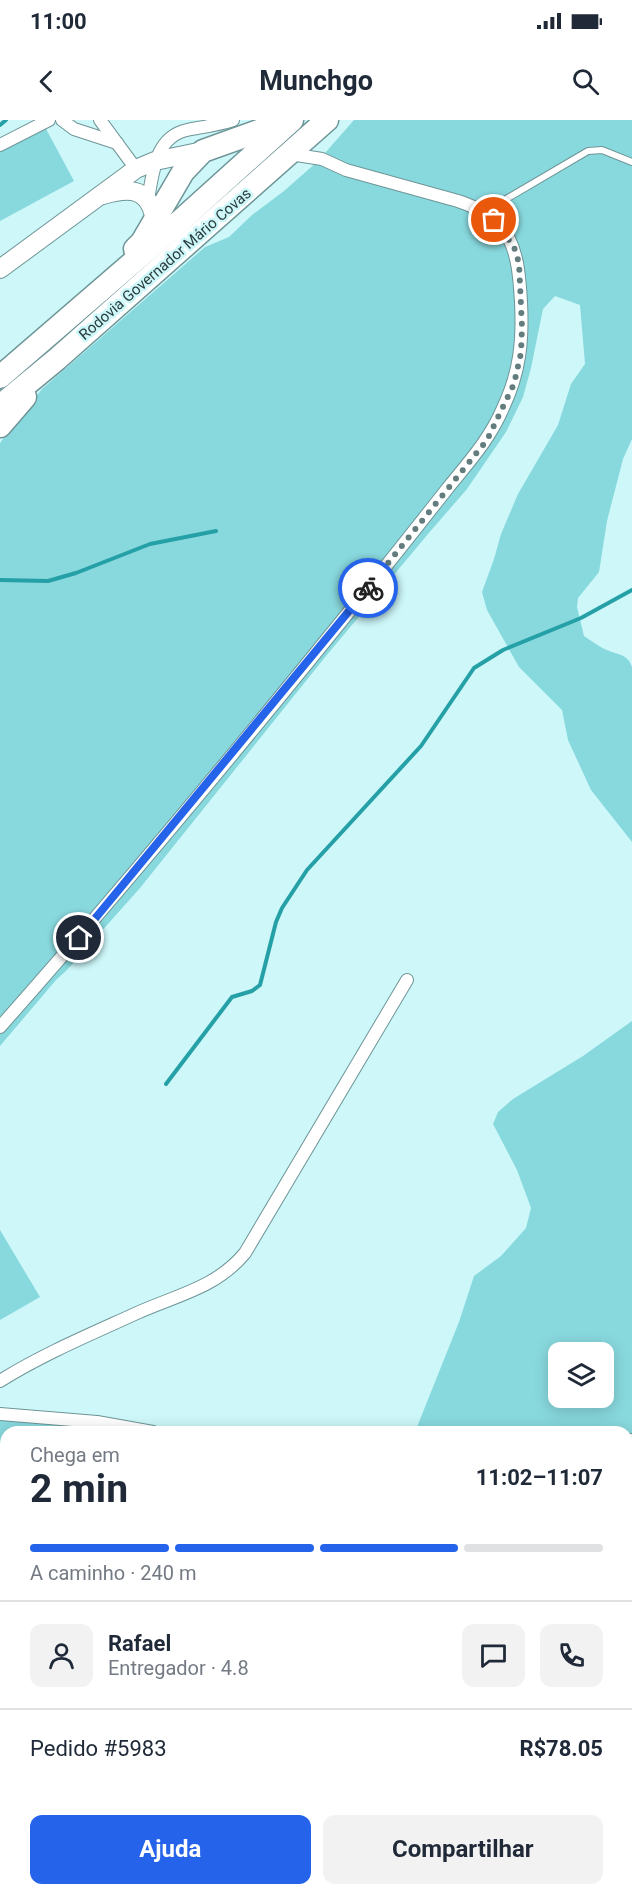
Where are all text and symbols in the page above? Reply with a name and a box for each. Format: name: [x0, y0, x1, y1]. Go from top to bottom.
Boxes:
text: 11:00: [30, 9, 87, 34]
icon: back: [30, 65, 63, 98]
text: Munchgo: [259, 65, 373, 97]
icon: search: [569, 65, 602, 98]
street label: Rodovia Governador Mário Covas: [75, 184, 255, 344]
pin: [468, 194, 519, 245]
icon: bag: [477, 203, 510, 236]
courier: [338, 558, 398, 618]
icon: bike: [352, 572, 385, 605]
pin: [53, 912, 104, 963]
icon: home: [62, 921, 95, 954]
map controls: [548, 1342, 614, 1408]
button: layers: [548, 1342, 614, 1408]
text: Chega em: [30, 1443, 120, 1467]
text: 11:02–11:07: [476, 1465, 603, 1490]
text: 2 min: [30, 1466, 128, 1512]
text: A caminho · 240 m: [30, 1561, 197, 1585]
button: person: [30, 1624, 93, 1687]
button: chat: [462, 1624, 525, 1687]
button: phone: [540, 1624, 603, 1687]
text: Rafael: [108, 1631, 171, 1656]
text: Entregador · 4.8: [108, 1656, 249, 1680]
text: Pedido #5983: [30, 1736, 167, 1761]
text: R$78.05: [519, 1736, 603, 1761]
button: Ajuda: [30, 1815, 311, 1884]
button: Compartilhar: [323, 1815, 603, 1884]

